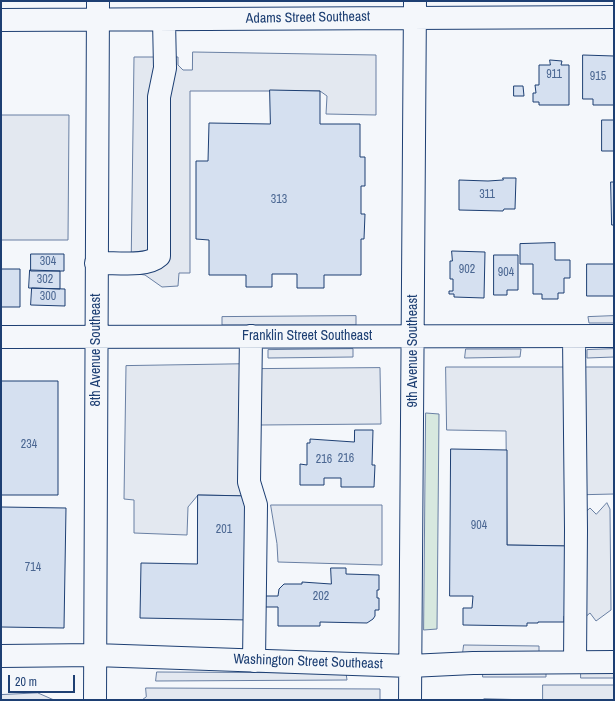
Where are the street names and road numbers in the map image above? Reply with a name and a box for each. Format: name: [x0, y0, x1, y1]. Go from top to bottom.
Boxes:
street label: Adams Street Southeast: [246, 9, 370, 27]
street label: 8th Avenue Southeast: [88, 294, 104, 406]
street label: 9th Avenue Southeast: [405, 295, 421, 407]
street label: Franklin Street Southeast: [242, 328, 372, 344]
street label: Washington Street Southeast: [233, 651, 383, 673]

